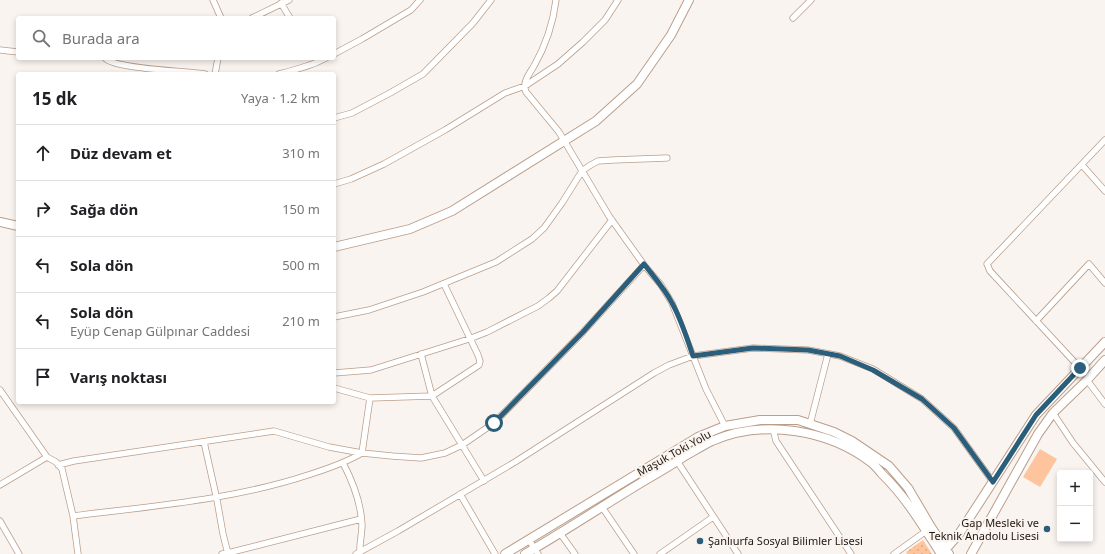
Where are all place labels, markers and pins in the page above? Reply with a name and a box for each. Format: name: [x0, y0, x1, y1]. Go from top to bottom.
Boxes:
place label: Gap Mesleki ve Teknik Anadolu Lisesi: [929, 515, 1039, 543]
marker: Gap Mesleki ve Teknik Anadolu Lisesi: [1042, 524, 1052, 534]
place label: Şanlıurfa Sosyal Bilimler Lisesi: [708, 533, 863, 548]
marker: Şanlıurfa Sosyal Bilimler Lisesi: [695, 536, 705, 546]

